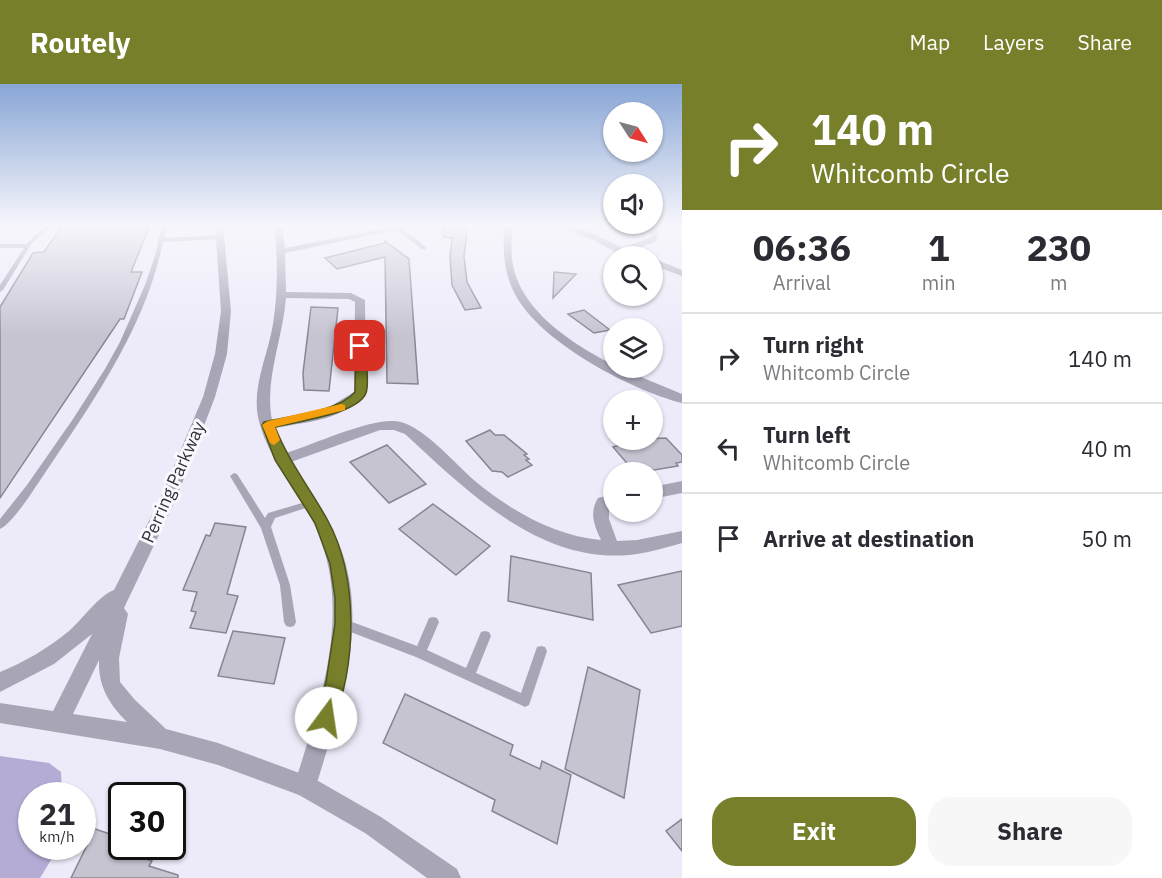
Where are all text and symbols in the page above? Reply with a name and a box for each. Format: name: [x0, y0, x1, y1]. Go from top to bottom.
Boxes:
text: Routely: [30, 24, 131, 61]
text: Map: [910, 28, 950, 56]
text: Layers: [983, 28, 1045, 56]
text: Share: [1078, 28, 1132, 56]
north arrow: [603, 102, 663, 162]
map controls: [603, 102, 663, 522]
text: 140 m: [811, 102, 934, 157]
icon: right: [712, 108, 790, 186]
text: Whitcomb Circle: [811, 155, 1010, 190]
button: sound: [603, 174, 663, 234]
text: 06:36: [753, 224, 851, 271]
text: 1: [928, 224, 950, 271]
text: 230: [1026, 224, 1091, 271]
button: search: [603, 246, 663, 306]
text: Arrival: [773, 269, 831, 296]
text: min: [922, 269, 956, 296]
text: m: [1050, 269, 1068, 296]
button: layers: [603, 318, 663, 378]
pin: [334, 320, 385, 371]
icon: arrive: [343, 329, 376, 362]
text: Turn right: [763, 330, 864, 359]
icon: right: [712, 342, 745, 375]
text: 140 m: [1068, 344, 1132, 373]
text: Whitcomb Circle: [763, 359, 910, 386]
button: +: [603, 390, 663, 450]
street label: Perring Parkway: [136, 418, 210, 546]
text: Turn left: [763, 420, 851, 449]
icon: left: [712, 432, 745, 465]
text: 40 m: [1081, 434, 1132, 463]
text: Whitcomb Circle: [763, 449, 910, 476]
button: −: [603, 462, 663, 522]
icon: arrive: [712, 522, 745, 555]
text: Arrive at destination: [763, 524, 974, 553]
text: 50 m: [1081, 524, 1132, 553]
position arrow: [294, 686, 358, 750]
speed limit sign: 30: [108, 782, 186, 860]
text: 21: [39, 794, 75, 833]
button: Exit: [712, 797, 916, 866]
button: Share: [928, 797, 1132, 866]
text: km/h: [39, 827, 75, 846]

